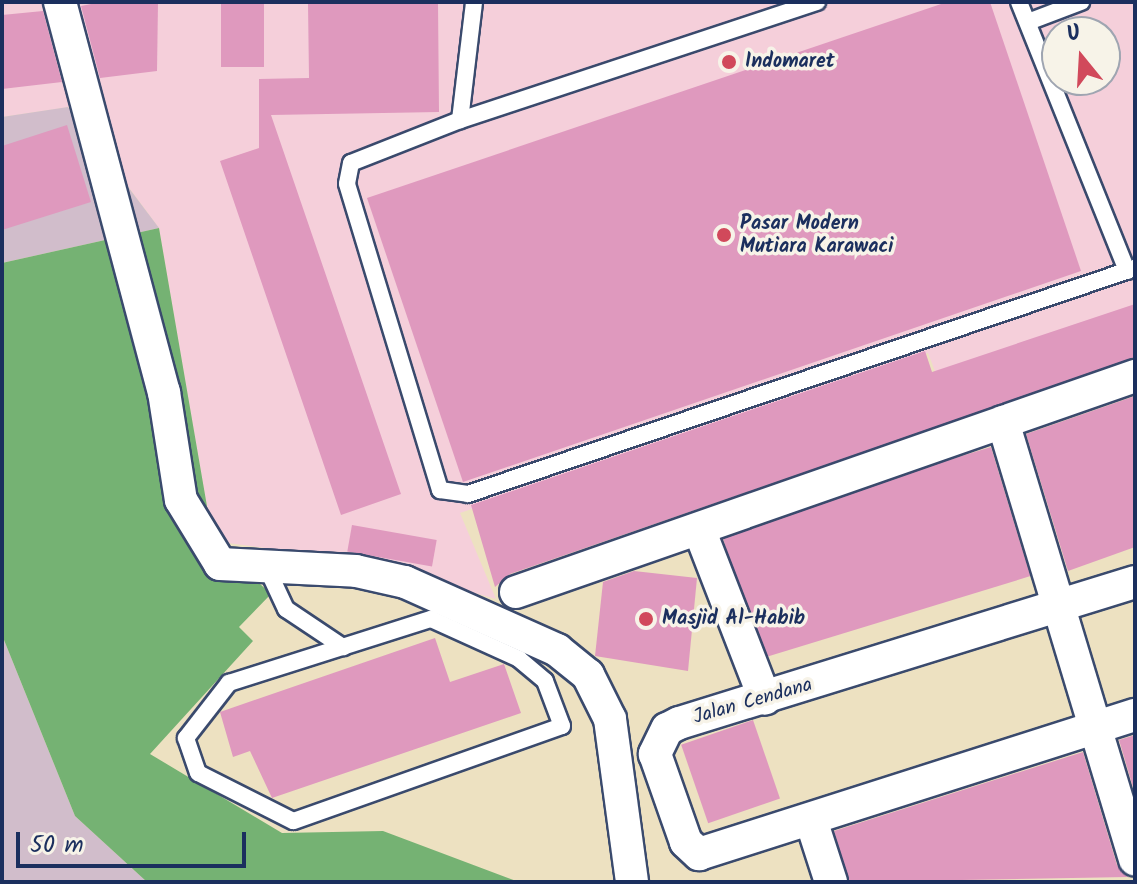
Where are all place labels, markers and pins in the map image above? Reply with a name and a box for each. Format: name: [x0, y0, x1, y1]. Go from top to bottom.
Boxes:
place label: Indomaret: [745, 50, 835, 74]
marker: Indomaret: [720, 53, 738, 71]
place label: Pasar Modern Mutiara Karawaci: [740, 212, 893, 259]
marker: Pasar Modern Mutiara Karawaci: [715, 226, 733, 244]
place label: Masjid Al-Habib: [662, 607, 805, 631]
marker: Masjid Al-Habib: [637, 610, 655, 628]

